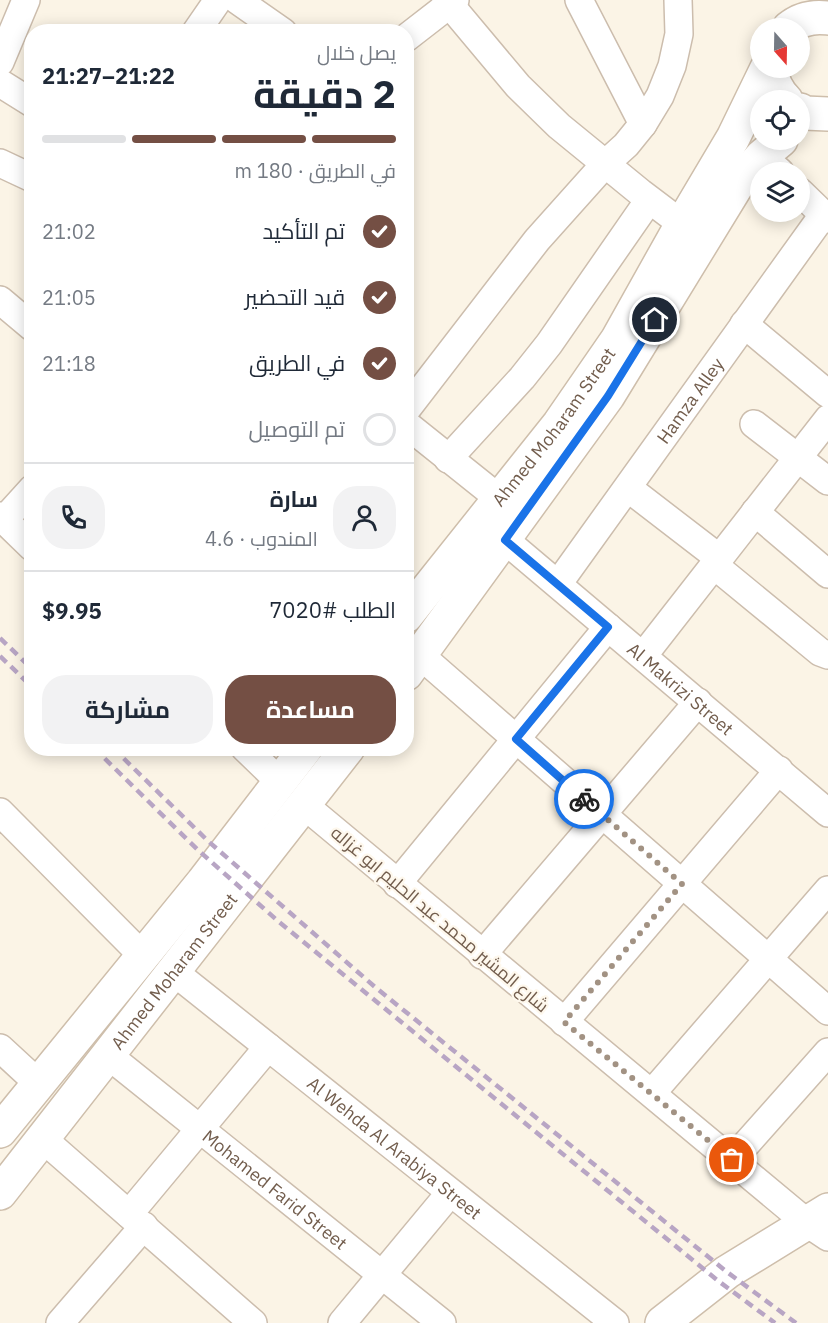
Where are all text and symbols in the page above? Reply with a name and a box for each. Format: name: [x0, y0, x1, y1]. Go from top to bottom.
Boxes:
north arrow: [750, 18, 810, 78]
map controls: [750, 18, 810, 222]
text: يصل خلال: [317, 39, 396, 66]
text: 21:22–21:27: [42, 61, 175, 90]
text: 2 دقيقة: [253, 68, 396, 119]
button: locate: [750, 90, 810, 150]
text: في الطريق · 180 m: [235, 157, 396, 184]
button: layers: [750, 162, 810, 222]
icon: check: [363, 215, 396, 248]
text: تم التأكيد: [263, 216, 345, 245]
text: 21:02: [42, 218, 96, 245]
icon: check: [363, 281, 396, 314]
text: قيد التحضير: [245, 282, 345, 311]
text: 21:05: [42, 284, 96, 311]
pin: [629, 294, 680, 345]
icon: home: [638, 303, 671, 336]
street label: Ahmed Moharam Street: [487, 343, 620, 511]
icon: check: [363, 347, 396, 380]
text: في الطريق: [249, 348, 345, 377]
text: 21:18: [42, 350, 96, 377]
street label: Hamza Alley: [651, 353, 728, 448]
text: تم التوصيل: [248, 414, 345, 443]
text: سارة: [270, 484, 318, 513]
button: phone: [42, 486, 105, 549]
button: person: [333, 486, 396, 549]
text: المندوب · 4.6: [205, 525, 318, 552]
text: الطلب #7020: [269, 595, 396, 624]
text: $9.95: [42, 596, 102, 625]
street label: Al Makrizi Street: [623, 637, 739, 740]
button: مشاركة: [42, 675, 213, 744]
button: مساعدة: [225, 675, 396, 744]
courier: [554, 769, 614, 829]
icon: bike: [568, 783, 601, 816]
street label: شارع المشير محمد عبد الحليم ابو غزاله: [326, 821, 554, 1018]
street label: Ahmed Moharam Street: [105, 888, 242, 1054]
street label: Al Wehda Al Arabiya Street: [303, 1071, 486, 1224]
street label: Mohamed Farid Street: [198, 1124, 352, 1254]
pin: [706, 1134, 757, 1185]
icon: bag: [715, 1143, 748, 1176]

